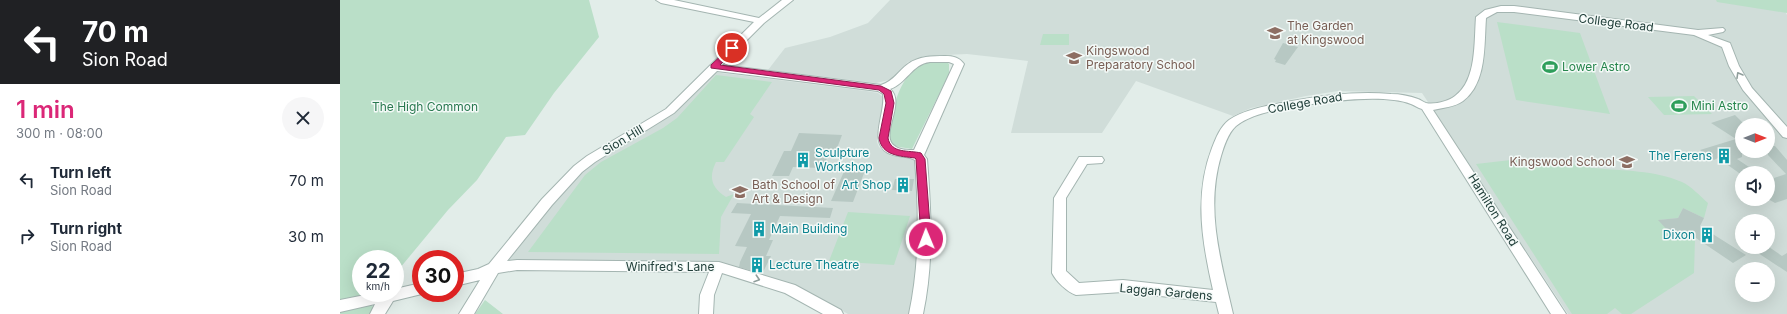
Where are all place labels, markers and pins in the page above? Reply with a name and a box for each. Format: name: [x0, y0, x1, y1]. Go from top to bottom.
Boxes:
place label: The Garden at Kingswood: [1287, 18, 1364, 47]
school or university icon: The Garden at Kingswood: [1266, 24, 1284, 42]
pin: [715, 31, 749, 65]
place label: Kingswood Preparatory School: [1086, 43, 1195, 72]
school or university icon: Kingswood Preparatory School: [1065, 49, 1083, 67]
sports icon: Lower Astro: [1541, 58, 1559, 76]
place label: Lower Astro: [1562, 59, 1630, 74]
sports icon: Mini Astro: [1670, 97, 1688, 115]
place label: Mini Astro: [1691, 98, 1748, 113]
place label: Sculpture Workshop: [815, 145, 873, 174]
building icon: The Ferens: [1715, 147, 1733, 165]
place label: The Ferens: [1648, 148, 1712, 163]
building icon: Sculpture Workshop: [794, 151, 812, 169]
school or university icon: Kingswood School: [1618, 153, 1636, 171]
place label: Kingswood School: [1509, 154, 1615, 169]
building icon: Art Shop: [894, 176, 912, 194]
place label: Bath School of Art & Design: [752, 177, 836, 206]
place label: Art Shop: [841, 177, 891, 192]
school or university icon: Bath School of Art & Design: [731, 183, 749, 201]
building icon: Main Building: [750, 220, 768, 238]
place label: Main Building: [771, 221, 847, 236]
building icon: Dixon: [1698, 226, 1716, 244]
place label: Dixon: [1663, 227, 1695, 242]
building icon: Lecture Theatre: [748, 256, 766, 274]
place label: Lecture Theatre: [769, 257, 859, 272]

